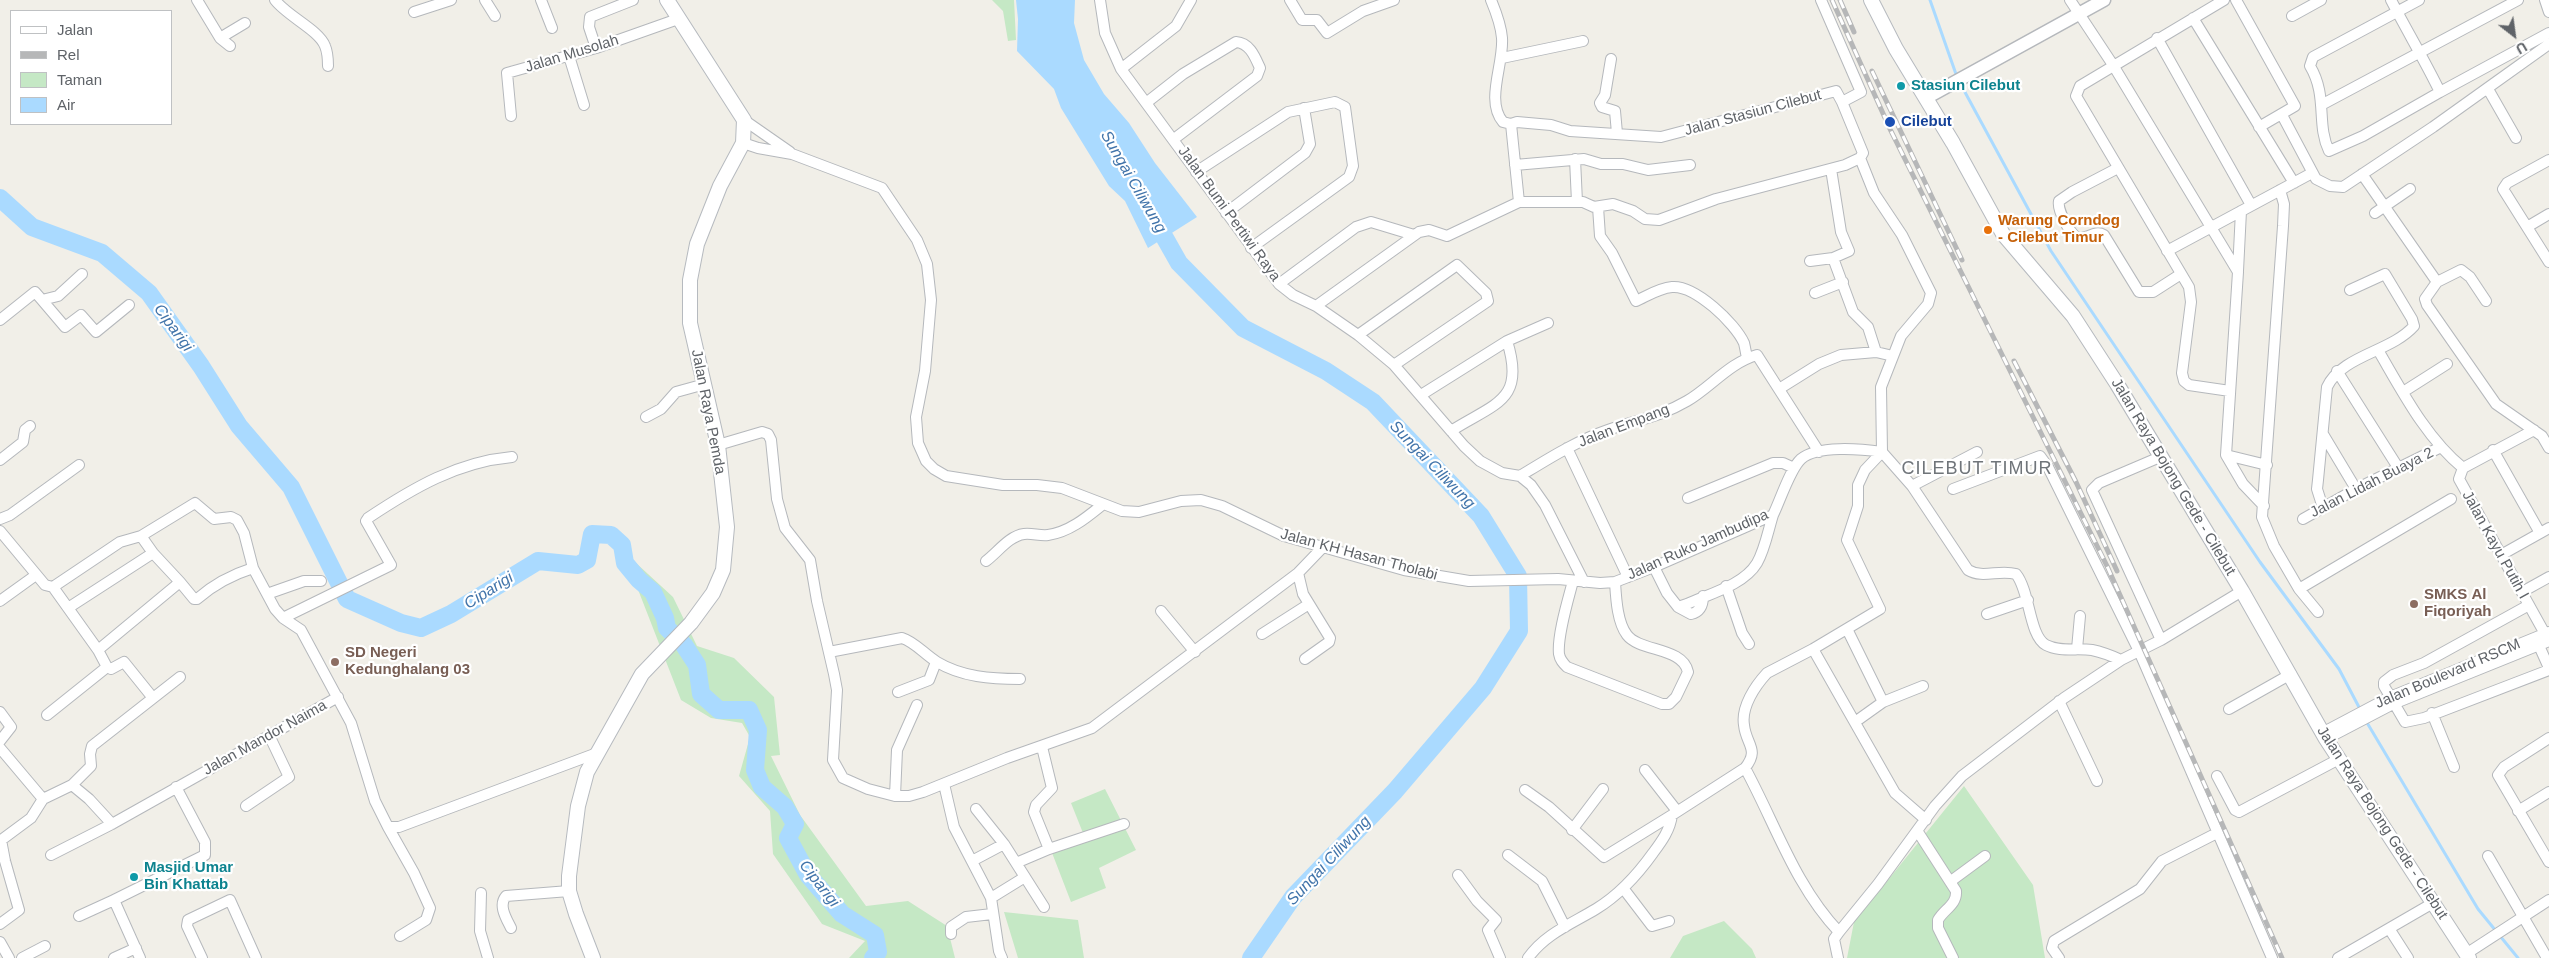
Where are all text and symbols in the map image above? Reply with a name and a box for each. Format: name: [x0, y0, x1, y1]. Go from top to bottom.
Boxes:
legend: [10, 10, 172, 125]
north arrow: [2489, 10, 2539, 60]
text: Jalan: [57, 21, 93, 38]
street label: Jalan Musolah: [523, 31, 621, 77]
text: U: [2513, 39, 2530, 57]
text: Rel: [57, 46, 80, 63]
text: Taman: [57, 71, 102, 88]
place label: Stasiun Cilebut: [1911, 77, 2020, 95]
marker: Stasiun Cilebut: [1895, 80, 1907, 92]
street label: Jalan Stasiun Cilebut: [1683, 86, 1823, 140]
text: Air: [57, 96, 75, 113]
place label: Cilebut: [1901, 113, 1952, 131]
marker: Cilebut: [1883, 115, 1897, 129]
water label: Sungai Ciliwung: [1096, 128, 1170, 236]
street label: Jalan Bumi Pertiwi Raya: [1174, 143, 1284, 285]
place label: Warung Corndog - Cilebut Timur: [1998, 212, 2120, 247]
marker: Warung Corndog - Cilebut Timur: [1982, 224, 1994, 236]
water label: Ciparigi: [149, 300, 197, 356]
street label: Jalan Raya Pemda: [687, 348, 729, 476]
street label: Jalan Raya Bojong Gede - Cilebut: [2107, 375, 2239, 579]
street label: Jalan Empang: [1576, 400, 1672, 452]
water label: Sungai Ciliwung: [1385, 417, 1479, 513]
street label: Jalan Lidah Buaya 2: [2307, 444, 2437, 522]
district label: CILEBUT TIMUR: [1900, 458, 2054, 480]
street label: Jalan Kayu Putih I: [2458, 488, 2532, 602]
street label: Jalan Ruko Jambudipa: [1625, 506, 1771, 584]
street label: Jalan KH Hasan Tholabi: [1279, 525, 1439, 585]
water label: Ciparigi: [461, 568, 517, 614]
place label: SMKS Al Fiqoriyah: [2424, 586, 2492, 621]
marker: SMKS Al Fiqoriyah: [2408, 598, 2420, 610]
street label: Jalan Boulevard RSCM: [2373, 635, 2523, 713]
place label: SD Negeri Kedunghalang 03: [345, 644, 470, 679]
marker: SD Negeri Kedunghalang 03: [329, 656, 341, 668]
street label: Jalan Mandor Naima: [200, 697, 330, 779]
street label: Jalan Raya Bojong Gede - Cilebut: [2313, 723, 2451, 923]
water label: Sungai Ciliwung: [1283, 812, 1375, 910]
water label: Ciparigi: [795, 857, 843, 911]
place label: Masjid Umar Bin Khattab: [144, 859, 233, 894]
marker: Masjid Umar Bin Khattab: [128, 871, 140, 883]

